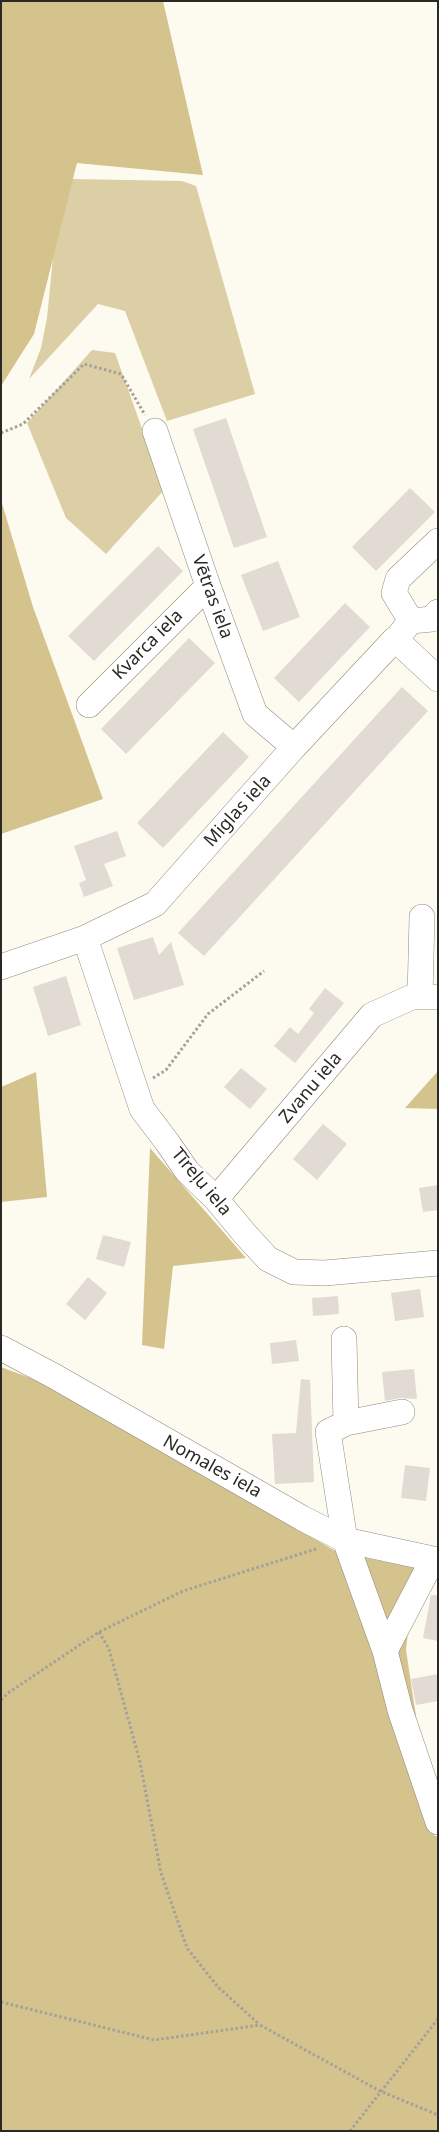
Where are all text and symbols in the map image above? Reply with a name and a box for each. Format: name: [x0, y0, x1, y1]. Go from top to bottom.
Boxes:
street label: Vētras iela: [187, 552, 237, 642]
street label: Kvarca iela: [108, 605, 188, 685]
street label: Miglas iela: [200, 770, 276, 852]
street label: Zvanu iela: [275, 1048, 347, 1128]
street label: Tīreļu iela: [166, 1144, 236, 1220]
street label: Nomales iela: [159, 1431, 265, 1503]

